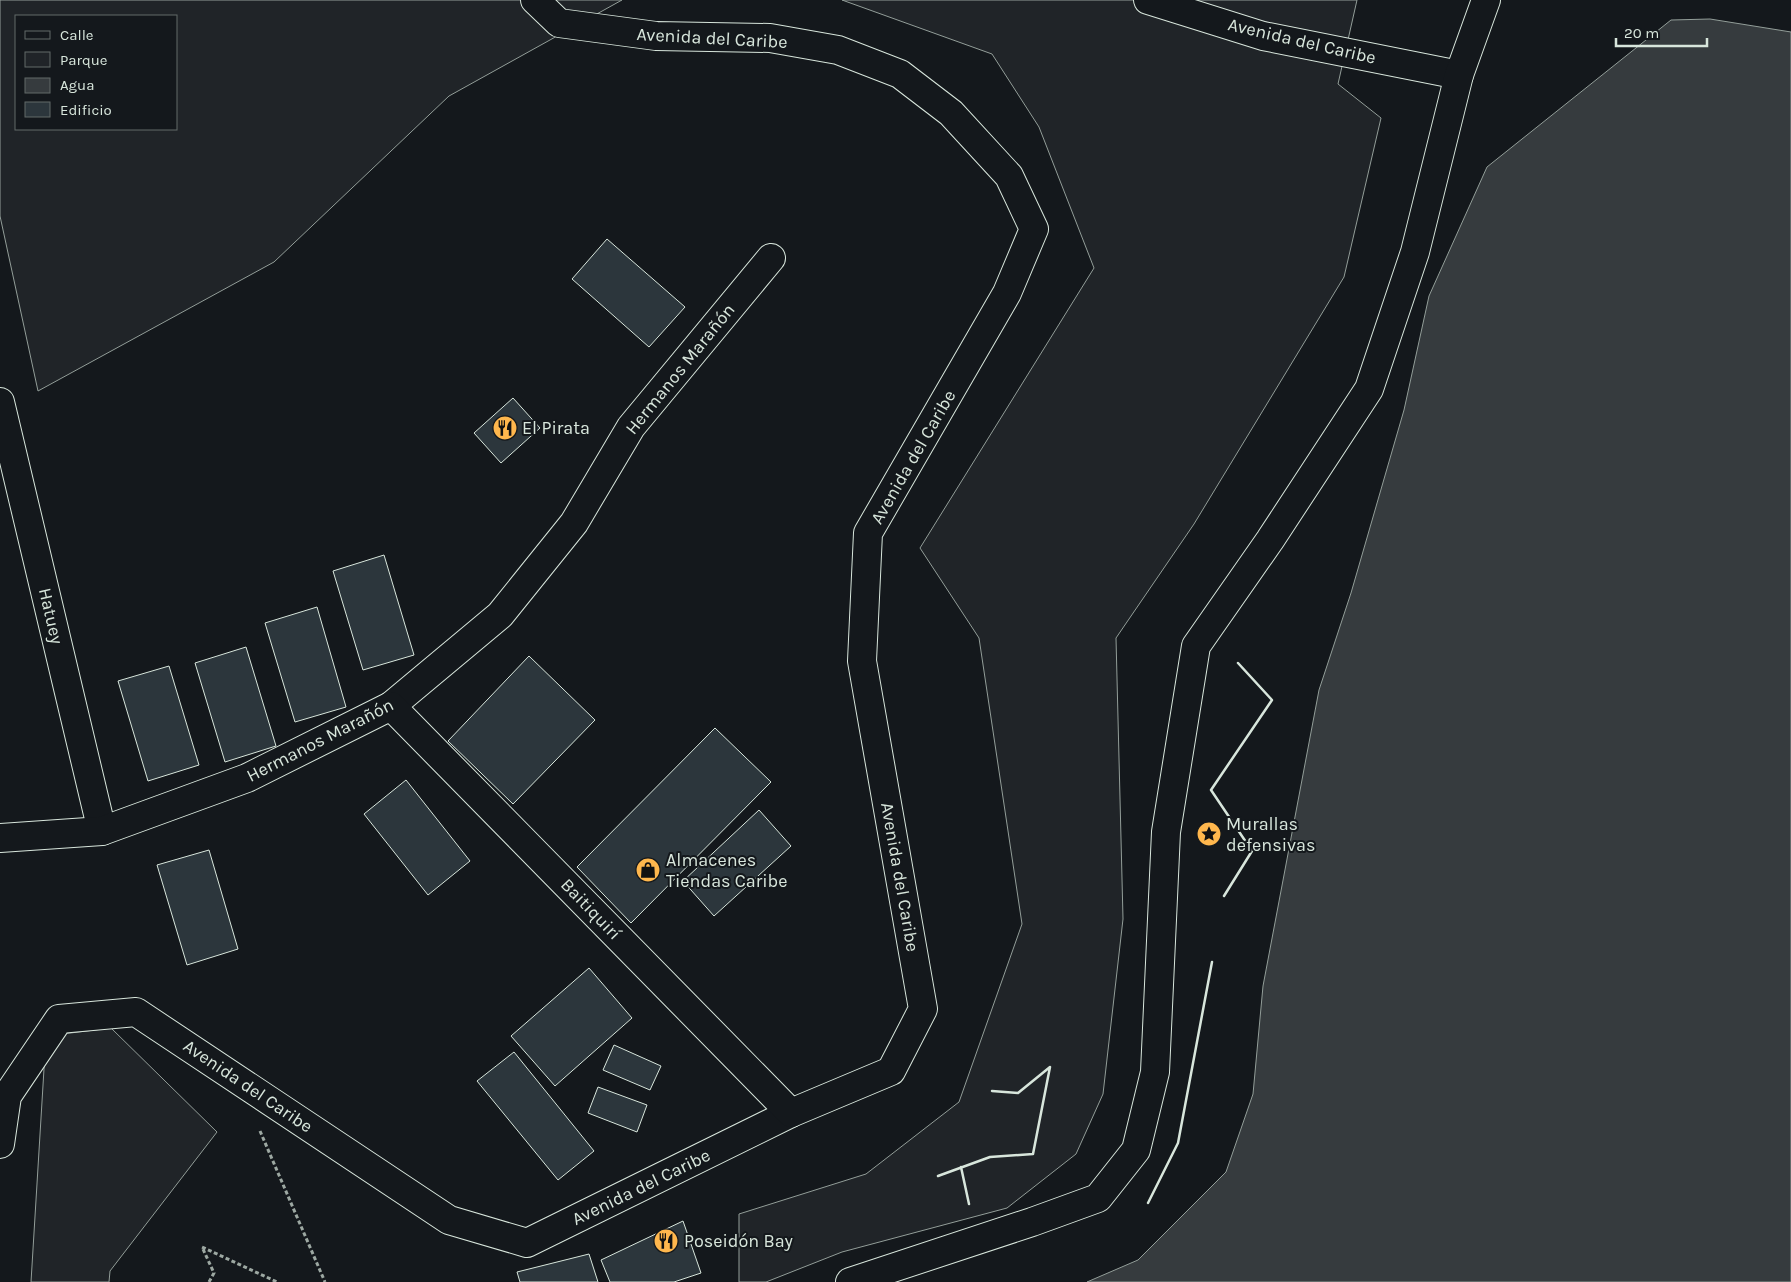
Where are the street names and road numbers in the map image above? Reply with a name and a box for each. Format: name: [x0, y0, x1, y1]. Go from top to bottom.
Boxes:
street label: Avenida del Caribe: [1226, 13, 1378, 69]
street label: Avenida del Caribe: [636, 23, 788, 53]
street label: Hermanos Marañón: [620, 299, 740, 439]
street label: Avenida del Caribe: [866, 386, 960, 528]
street label: Hatuey: [34, 586, 68, 647]
street label: Hermanos Marañón: [243, 693, 397, 787]
street label: Avenida del Caribe: [876, 801, 924, 953]
street label: Baitiquirí: [556, 874, 626, 945]
street label: Avenida del Caribe: [179, 1035, 317, 1137]
street label: Avenida del Caribe: [568, 1144, 714, 1230]

